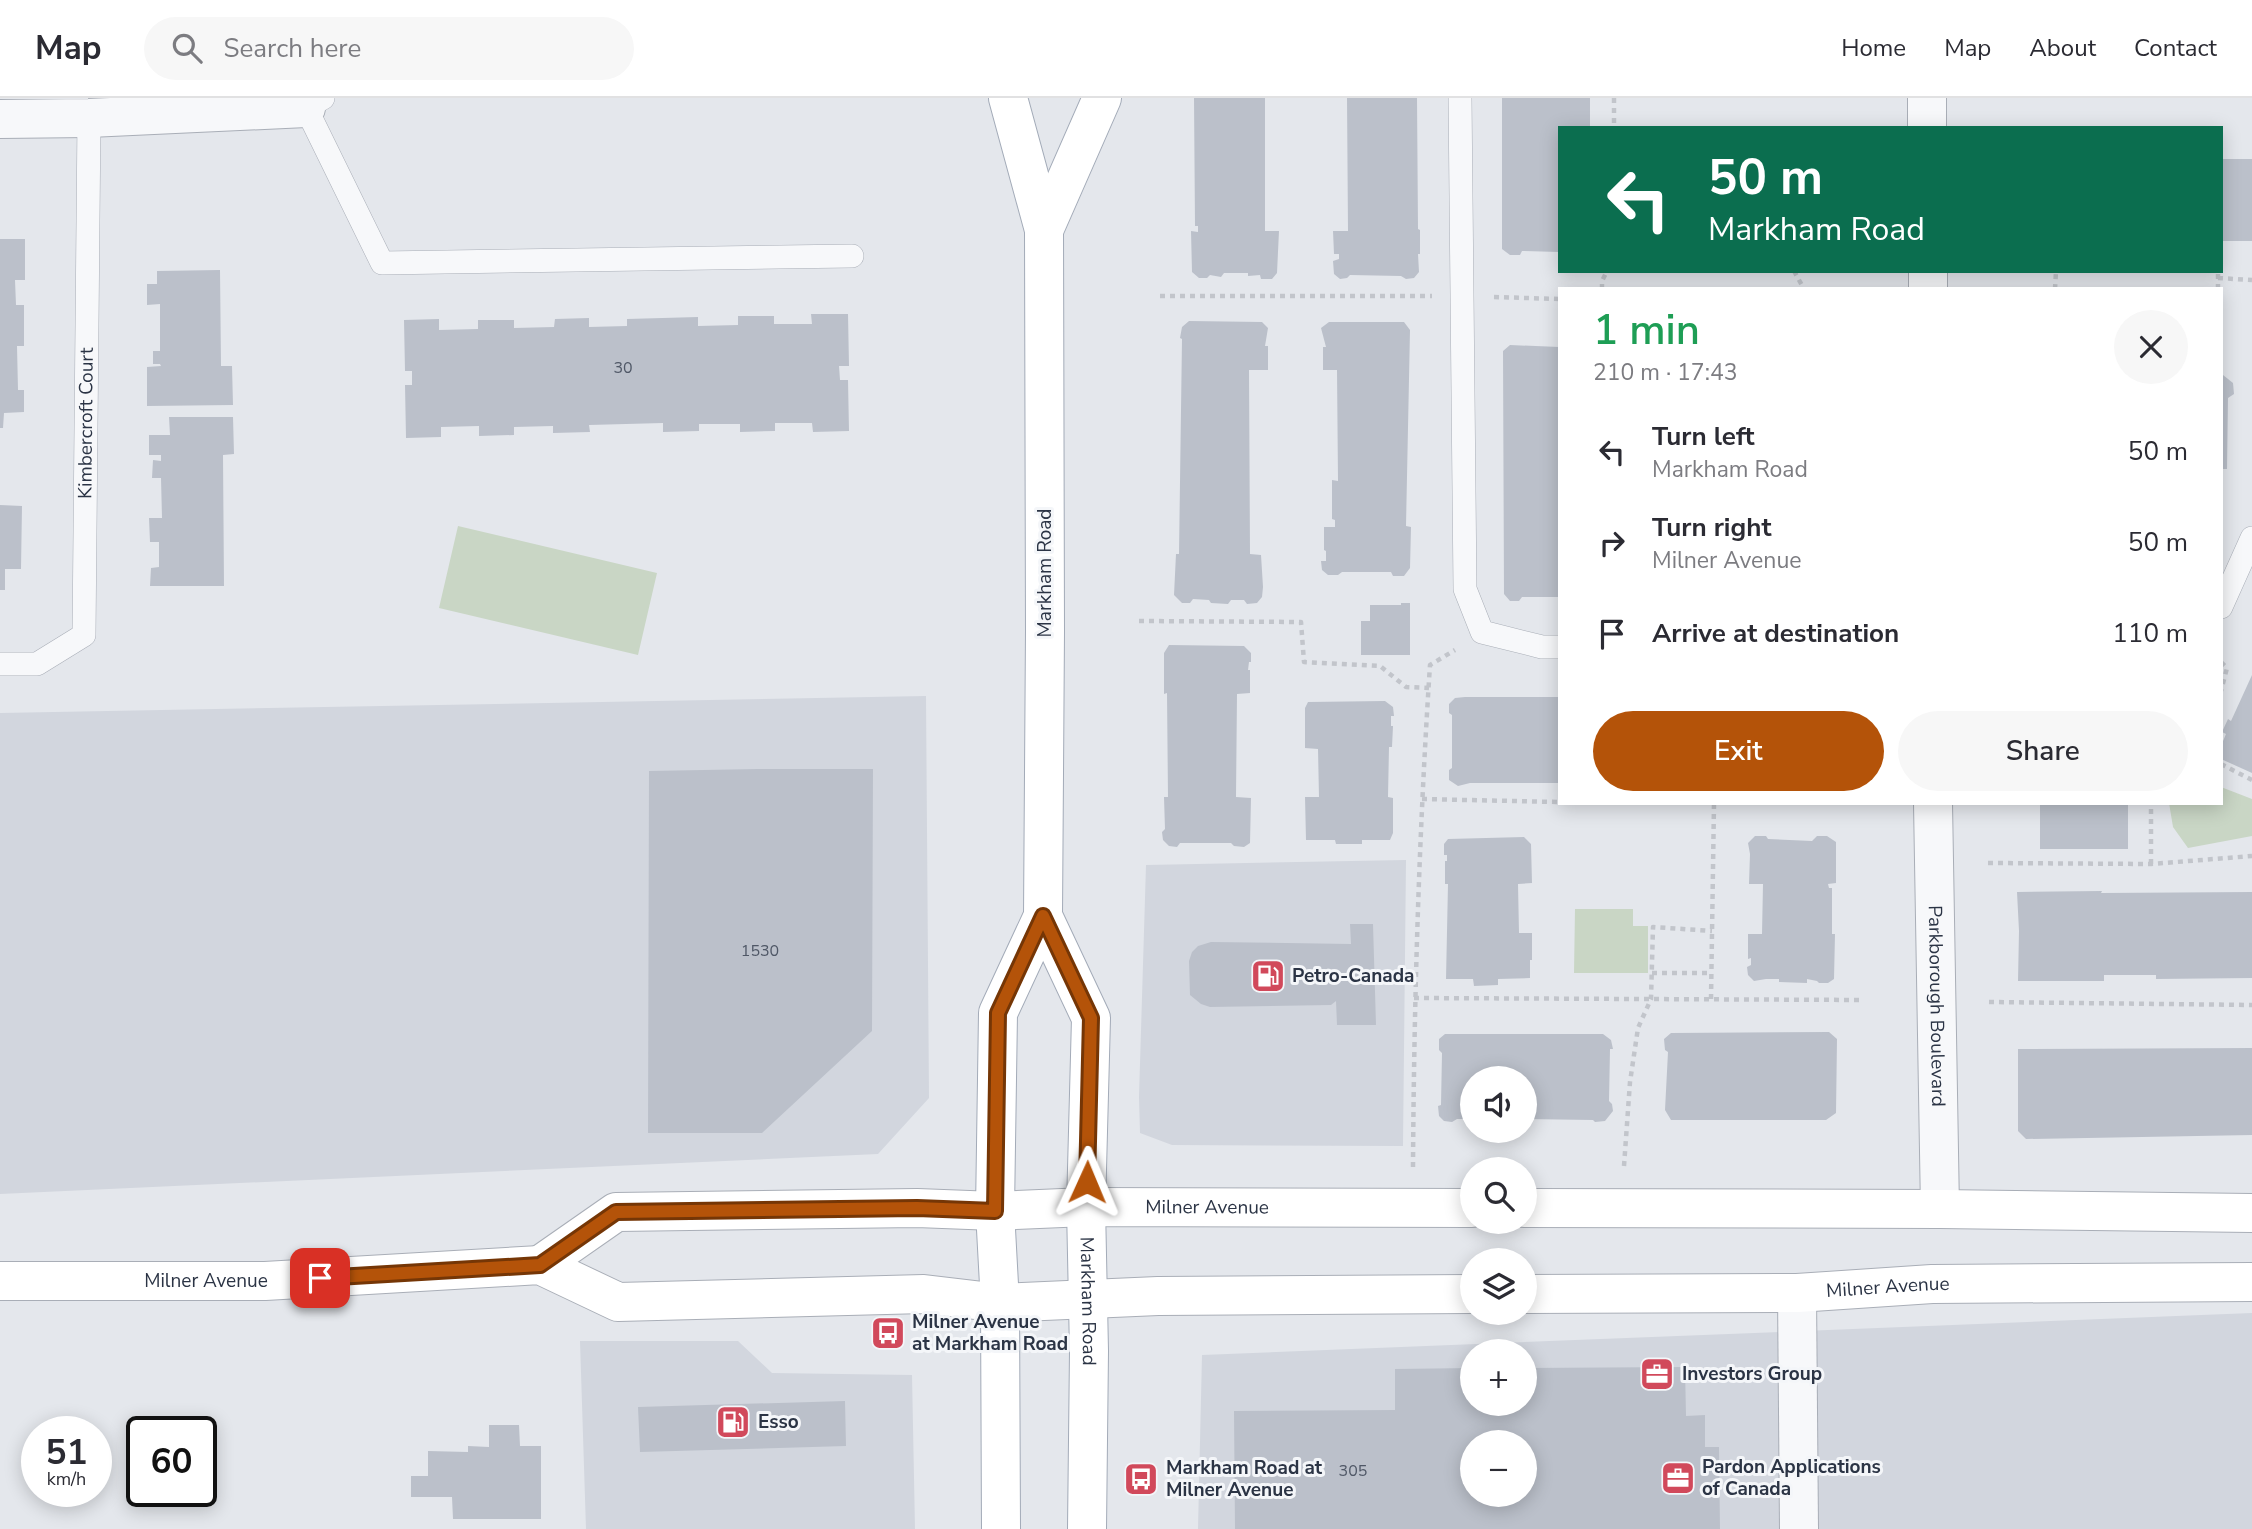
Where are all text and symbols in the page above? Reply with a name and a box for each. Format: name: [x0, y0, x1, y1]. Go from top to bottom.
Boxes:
search box: [144, 17, 634, 80]
text: Map: [35, 26, 102, 71]
icon: search: [168, 29, 206, 67]
text: Search here: [224, 31, 361, 66]
text: Home: [1841, 32, 1906, 64]
text: Map: [1944, 32, 1991, 64]
text: About: [2029, 32, 2096, 64]
text: Contact: [2134, 32, 2217, 64]
text: 50 m: [1708, 144, 1823, 211]
icon: left: [1593, 154, 1684, 245]
text: Markham Road: [1708, 208, 1925, 251]
text: 1 min: [1593, 302, 1700, 359]
button: close: [2114, 310, 2188, 384]
street label: Kimbercroft Court: [72, 347, 100, 499]
house number: 30: [613, 357, 633, 379]
text: 210 m · 17:43: [1593, 357, 1738, 388]
text: Turn left: [1652, 419, 1755, 454]
icon: left: [1593, 433, 1631, 471]
text: 50 m: [2128, 434, 2188, 469]
text: Markham Road: [1652, 454, 1808, 485]
street label: Markham Road: [1032, 509, 1058, 637]
text: Turn right: [1652, 510, 1771, 545]
icon: right: [1593, 524, 1631, 562]
text: 50 m: [2128, 525, 2188, 560]
text: Milner Avenue: [1652, 545, 1802, 576]
icon: arrive: [1593, 615, 1631, 653]
text: Arrive at destination: [1652, 616, 1899, 651]
text: 110 m: [2112, 616, 2188, 651]
button: Exit: [1593, 711, 1884, 791]
button: Share: [1898, 711, 2188, 791]
street label: Parkborough Boulevard: [1922, 905, 1951, 1107]
house number: 1530: [741, 940, 779, 962]
fuel station icon: Petro-Canada: [1249, 957, 1287, 995]
place label: Petro-Canada: [1292, 963, 1415, 989]
map controls: [1460, 1066, 1537, 1507]
button: sound: [1460, 1066, 1537, 1143]
position arrow: [1050, 1145, 1124, 1219]
button: search: [1460, 1157, 1537, 1234]
street label: Milner Avenue: [1145, 1194, 1269, 1220]
street label: Markham Road: [1074, 1236, 1102, 1366]
pin: [290, 1248, 350, 1308]
button: layers: [1460, 1248, 1537, 1325]
icon: arrive: [301, 1259, 339, 1297]
street label: Milner Avenue: [144, 1268, 268, 1294]
street label: Milner Avenue: [1825, 1271, 1950, 1304]
place label: Milner Avenue at Markham Road: [912, 1309, 1068, 1357]
bus stop icon: Milner Avenue at Markham Road: [869, 1314, 907, 1352]
button: +: [1460, 1339, 1537, 1416]
office icon: Investors Group: [1638, 1355, 1676, 1393]
place label: Investors Group: [1682, 1361, 1822, 1387]
fuel station icon: Esso: [714, 1403, 752, 1441]
place label: Esso: [758, 1409, 799, 1435]
speed limit sign: 60: [126, 1416, 217, 1507]
text: 51: [45, 1429, 88, 1476]
button: −: [1460, 1430, 1537, 1507]
place label: Pardon Applications of Canada: [1702, 1454, 1881, 1502]
place label: Markham Road at Milner Avenue: [1166, 1455, 1323, 1503]
office icon: Pardon Applications of Canada: [1659, 1459, 1697, 1497]
bus stop icon: Markham Road at Milner Avenue: [1122, 1460, 1160, 1498]
house number: 305: [1339, 1460, 1367, 1482]
text: km/h: [47, 1467, 86, 1491]

